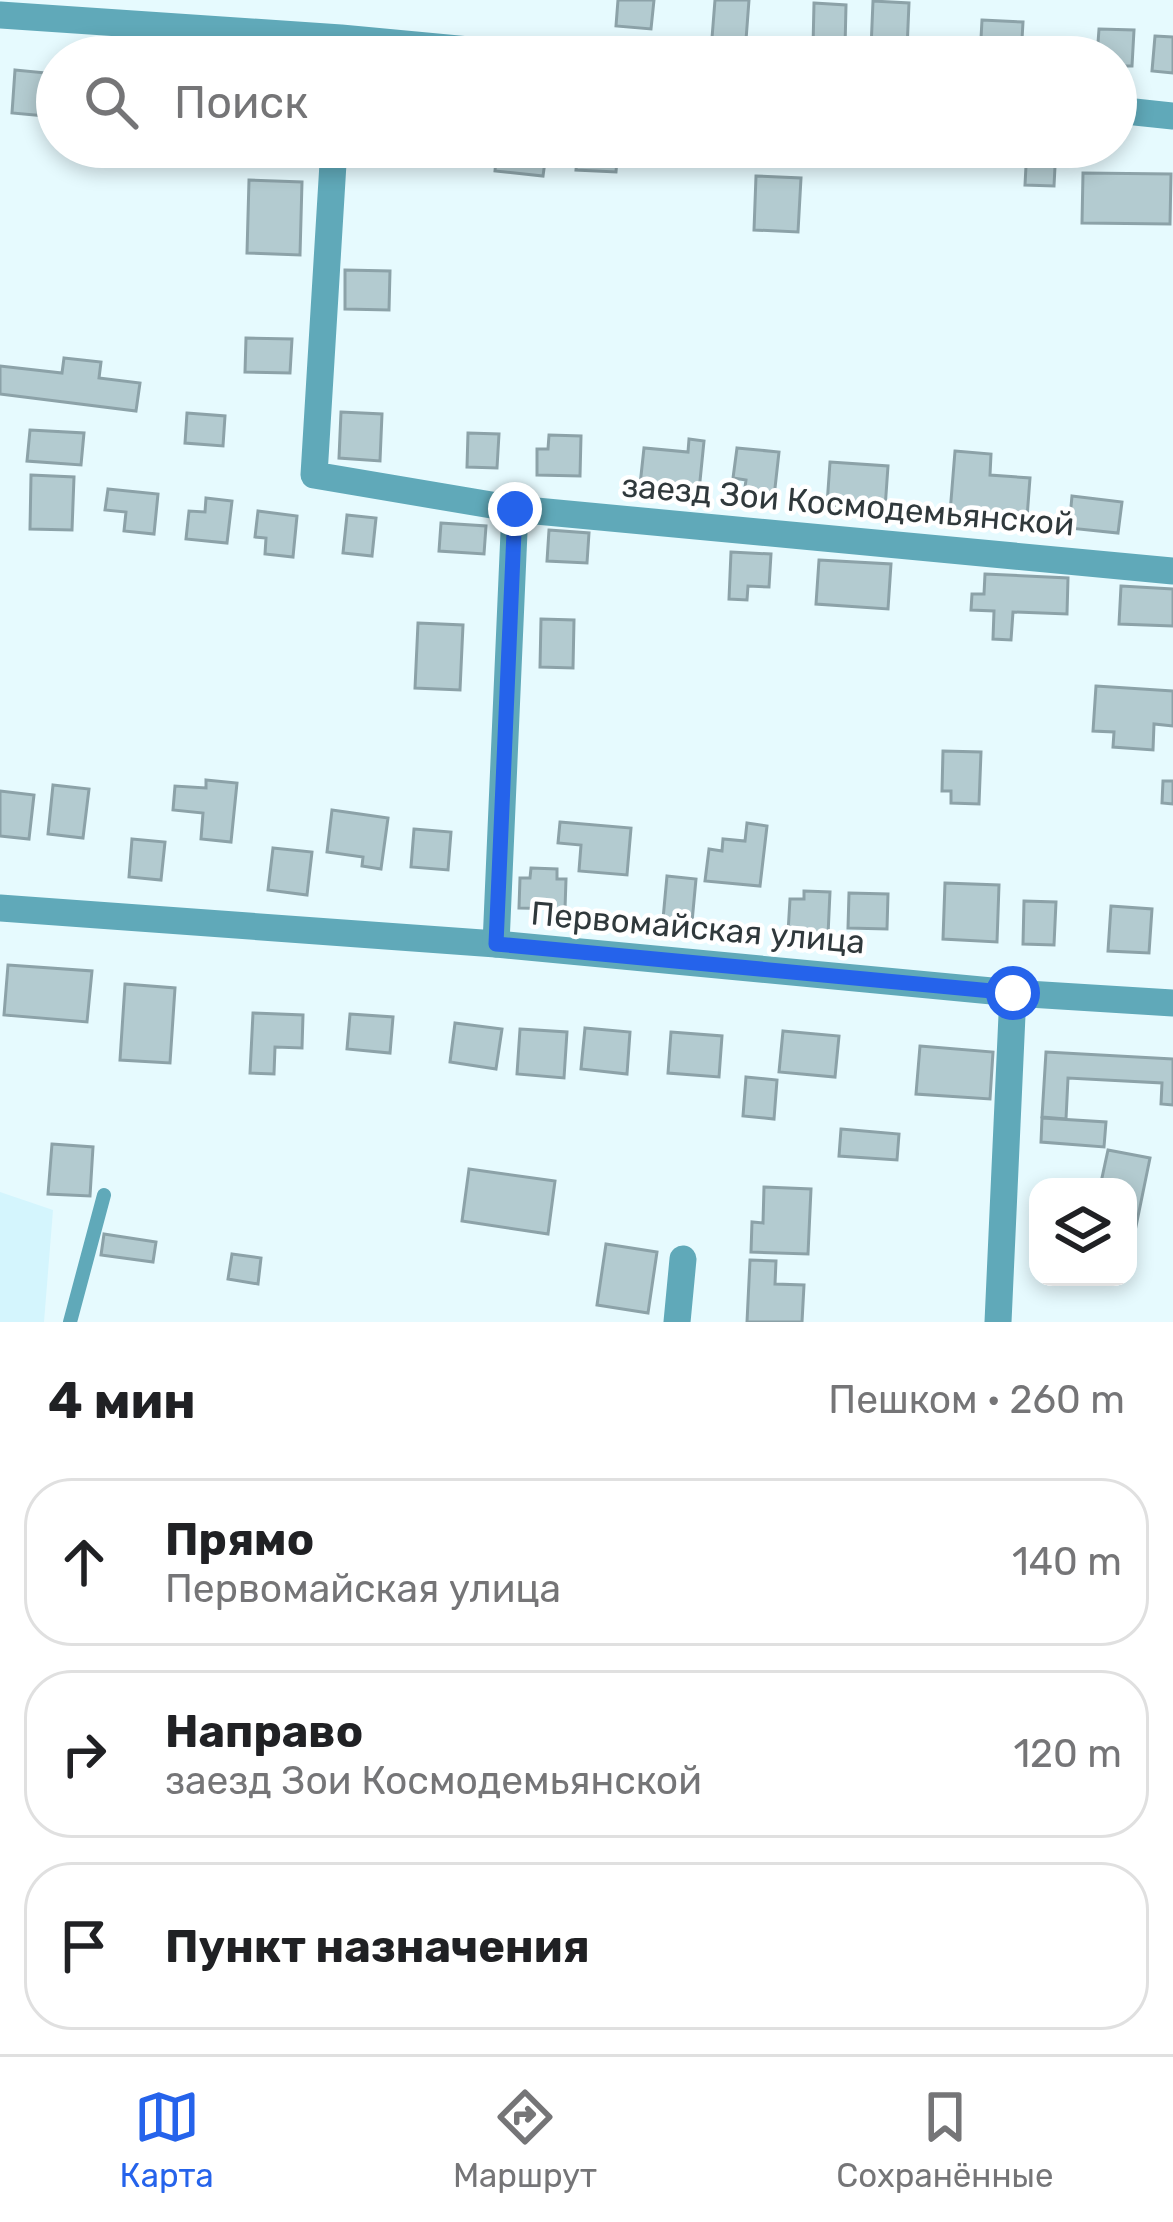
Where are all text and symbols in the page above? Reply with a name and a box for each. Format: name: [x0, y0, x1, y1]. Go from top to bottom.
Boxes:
search box: [36, 36, 1137, 168]
icon: search: [78, 69, 144, 135]
text: Поиск: [174, 76, 308, 129]
street label: заезд Зои Космодемьянской: [620, 465, 1076, 544]
route end: [488, 482, 542, 536]
street label: Первомайская улица: [529, 893, 867, 962]
route start: [986, 966, 1040, 1020]
map controls: [1029, 1178, 1137, 1286]
button: layers: [1029, 1178, 1137, 1286]
text: 4 мин: [48, 1370, 196, 1431]
text: Пешком · 260 m: [828, 1377, 1125, 1423]
text: Прямо: [165, 1513, 314, 1566]
icon: ahead: [51, 1529, 117, 1595]
text: 140 m: [1012, 1539, 1122, 1585]
text: Первомайская улица: [165, 1566, 561, 1612]
text: Направо: [165, 1705, 363, 1758]
icon: right: [51, 1721, 117, 1787]
text: 120 m: [1013, 1731, 1122, 1777]
text: заезд Зои Космодемьянской: [165, 1758, 702, 1804]
icon: arrive: [51, 1913, 117, 1979]
text: Пункт назначения: [165, 1920, 590, 1973]
tab: Карта: [120, 2084, 214, 2195]
tab: Маршрут: [453, 2084, 597, 2195]
tab: Сохранённые: [836, 2084, 1053, 2195]

